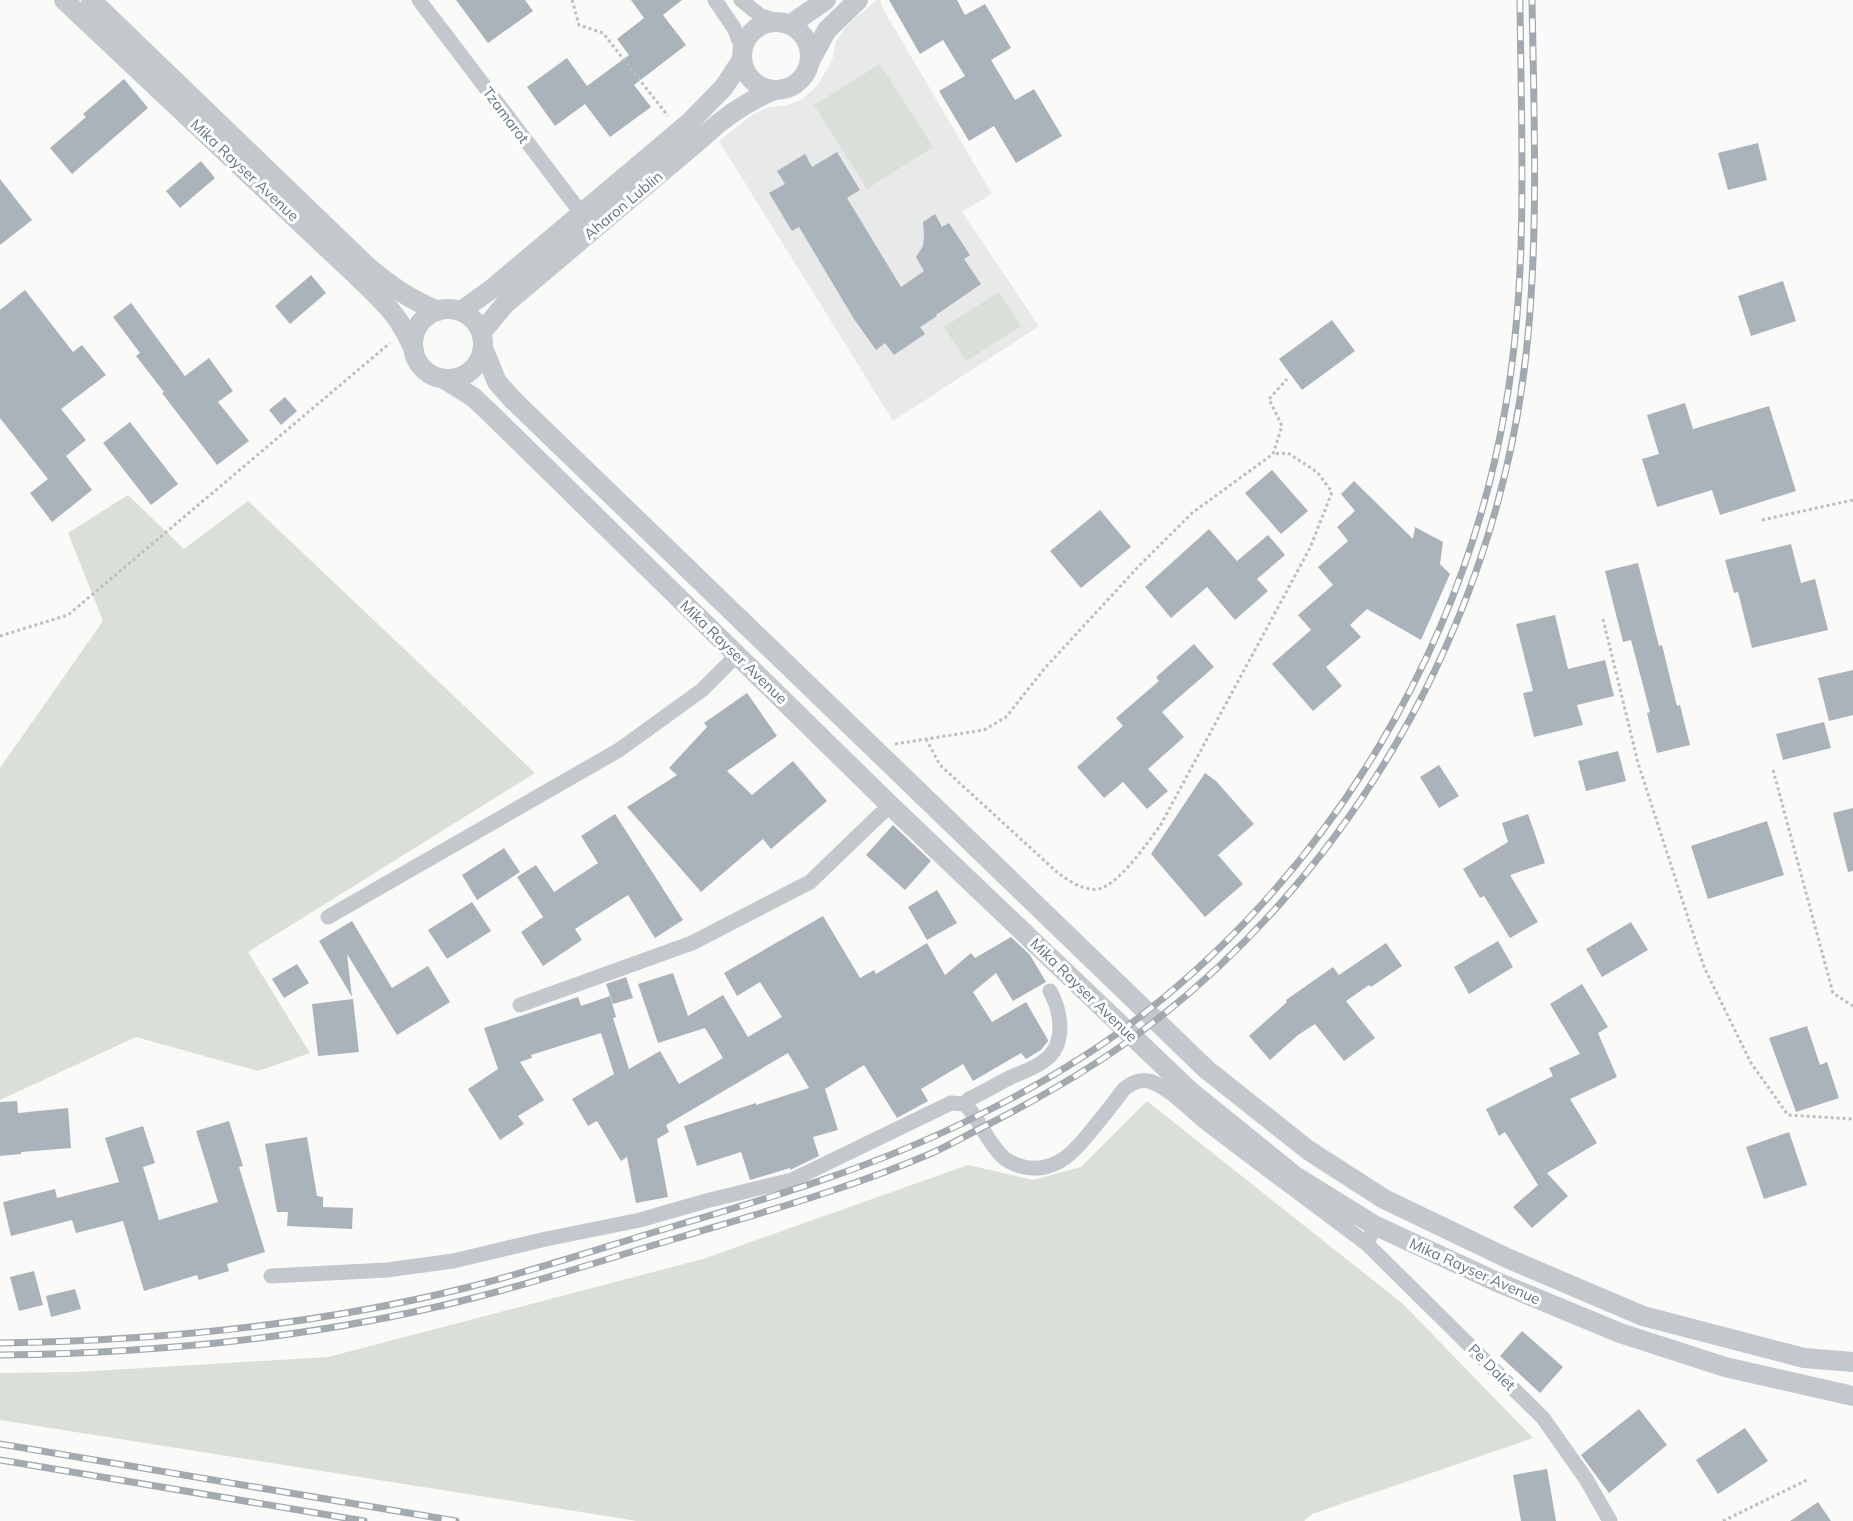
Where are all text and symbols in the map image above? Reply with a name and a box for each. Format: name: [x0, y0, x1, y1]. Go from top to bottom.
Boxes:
street label: Tzamarot: [479, 83, 533, 147]
street label: Mika Rayser Avenue: [187, 115, 303, 225]
street label: Aharon Lublin: [580, 167, 666, 243]
street label: Mika Rayser Avenue: [677, 596, 791, 708]
street label: Mika Rayser Avenue: [1027, 934, 1141, 1046]
street label: Mika Rayser Avenue: [1407, 1234, 1543, 1308]
street label: Pe Dalet: [1465, 1340, 1519, 1394]

